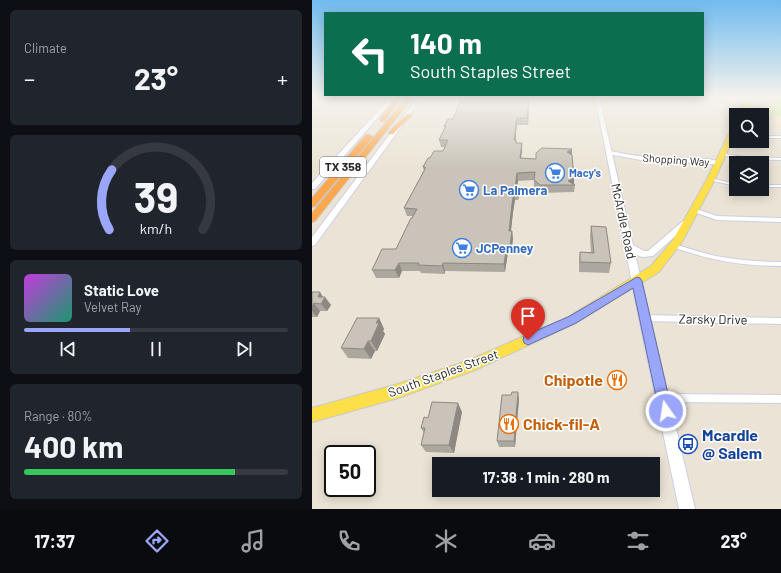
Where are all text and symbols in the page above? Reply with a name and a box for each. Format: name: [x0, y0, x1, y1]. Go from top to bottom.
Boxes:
text: 140 m: [410, 26, 482, 60]
icon: left: [344, 28, 396, 80]
text: Climate: [24, 40, 67, 56]
text: 23°: [134, 60, 178, 96]
text: South Staples Street: [410, 60, 571, 82]
text: −: [24, 65, 35, 91]
text: +: [277, 65, 288, 91]
map controls: [729, 108, 769, 196]
button: search: [729, 108, 769, 148]
street label: Shopping Way: [642, 151, 710, 168]
button: layers: [729, 156, 769, 196]
road number: TX 358: [320, 157, 366, 177]
supermarket icon: Macy's: [544, 162, 566, 184]
place label: Macy's: [569, 166, 602, 179]
text: 39: [134, 171, 178, 221]
supermarket icon: La Palmera: [458, 179, 480, 201]
place label: La Palmera: [483, 182, 547, 198]
street label: McArdle Road: [608, 182, 640, 260]
text: km/h: [140, 220, 172, 237]
supermarket icon: JCPenney: [451, 237, 473, 259]
place label: JCPenney: [476, 240, 534, 256]
text: Static Love: [84, 281, 159, 299]
text: Velvet Ray: [84, 299, 142, 315]
pin: [511, 299, 545, 340]
icon: arrive: [517, 305, 539, 327]
street label: Zarsky Drive: [678, 310, 748, 328]
icon: previous: [57, 338, 79, 360]
icon: pause: [145, 338, 167, 360]
icon: next: [233, 338, 255, 360]
street label: South Staples Street: [386, 346, 500, 400]
restaurant icon: Chipotle: [606, 369, 628, 391]
place label: Chipotle: [544, 370, 603, 389]
position arrow: [645, 390, 687, 432]
text: Range · 80%: [24, 408, 93, 424]
restaurant icon: Chick-fil-A: [498, 413, 520, 435]
place label: Chick-fil-A: [523, 414, 600, 433]
place label: Mcardle @ Salem: [702, 425, 762, 462]
text: 400 km: [24, 428, 123, 464]
bus stop icon: Mcardle @ Salem: [677, 433, 699, 455]
speed limit sign: 50: [324, 445, 376, 497]
text: 17:38 · 1 min · 280 m: [483, 468, 609, 486]
icon: directions: [143, 527, 171, 555]
icon: music: [239, 527, 267, 555]
icon: phone: [335, 527, 363, 555]
icon: climate: [432, 527, 460, 555]
icon: car: [528, 527, 556, 555]
icon: filters: [624, 527, 652, 555]
text: 17:37: [34, 530, 75, 552]
text: 23°: [720, 530, 747, 552]

